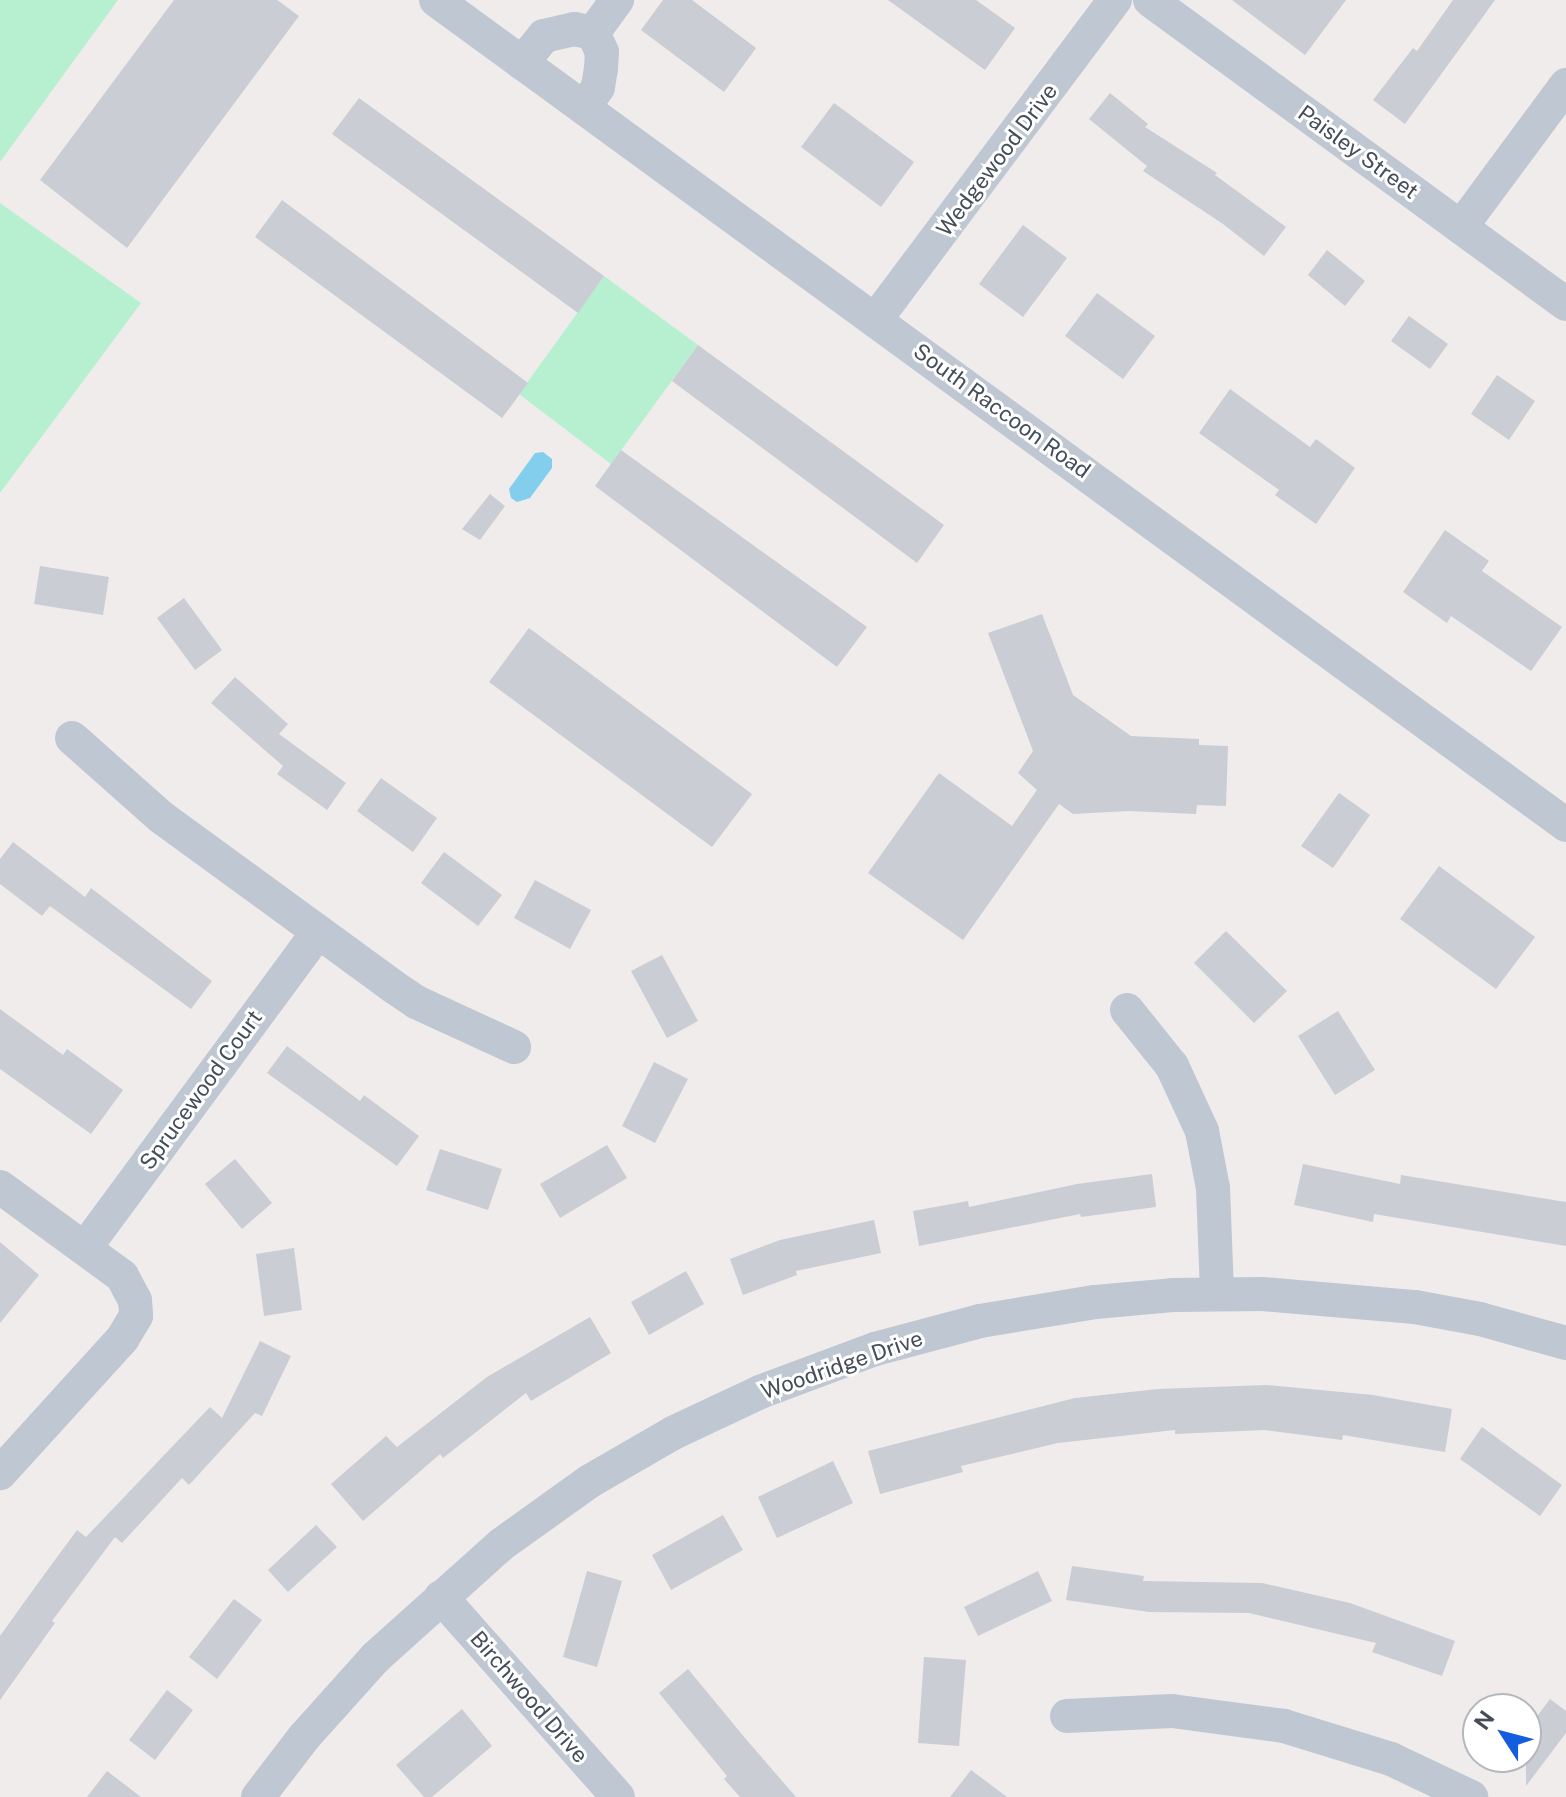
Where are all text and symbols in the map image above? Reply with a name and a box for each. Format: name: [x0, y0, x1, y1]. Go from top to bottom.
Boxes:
street label: Wedgewood Drive: [931, 79, 1063, 241]
street label: Paisley Street: [1293, 99, 1423, 205]
street label: South Raccoon Road: [908, 338, 1096, 484]
street label: Sprucewood Court: [134, 1005, 268, 1175]
street label: Woodridge Drive: [758, 1325, 926, 1405]
street label: Birchwood Drive: [465, 1626, 593, 1768]
north arrow: [1462, 1693, 1542, 1773]
text: N: [1469, 1705, 1500, 1735]

